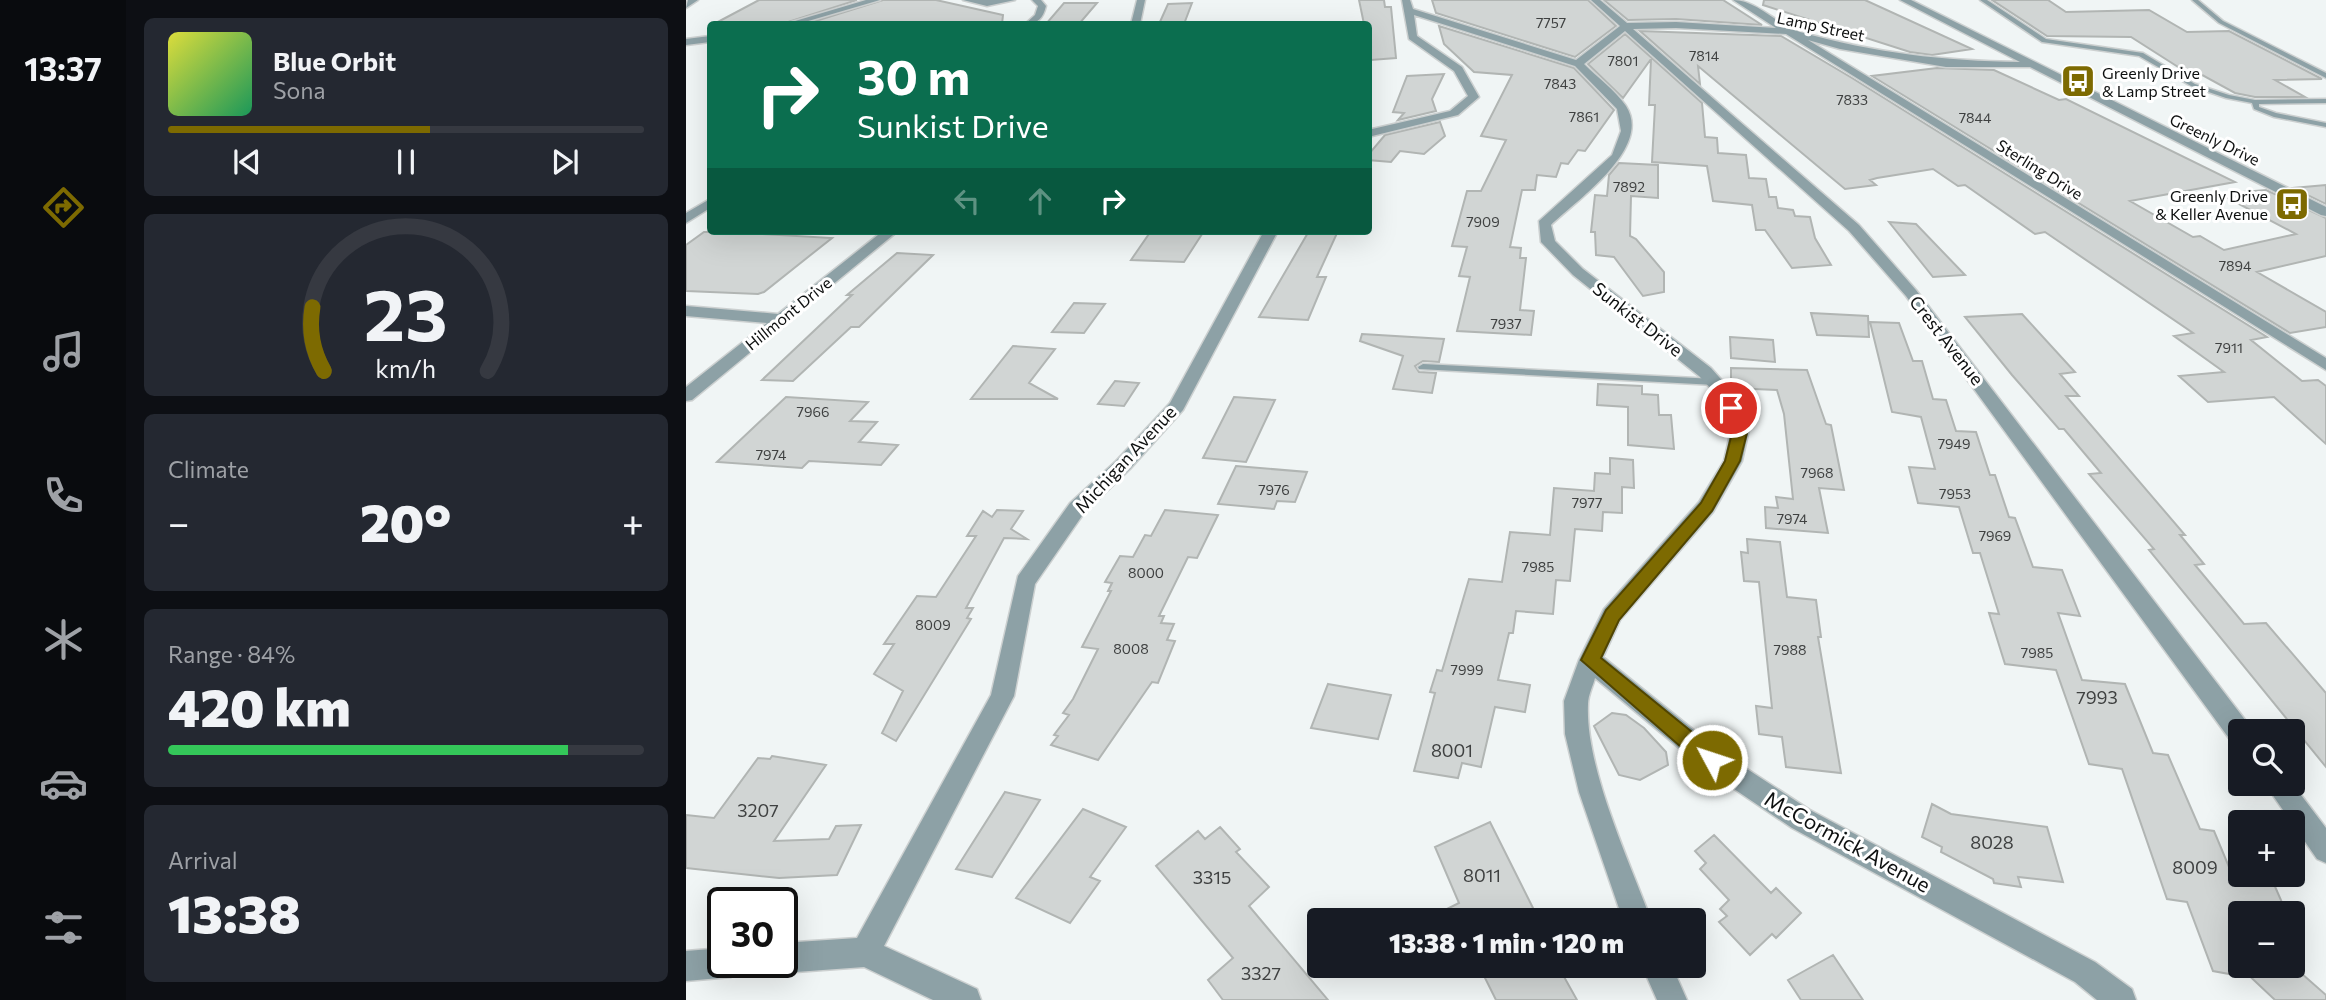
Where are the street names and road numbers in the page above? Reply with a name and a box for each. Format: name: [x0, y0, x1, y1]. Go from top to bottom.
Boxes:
street label: Lamp Street: [1775, 7, 1867, 45]
street label: Greenly Drive: [2167, 109, 2263, 169]
street label: Sterling Drive: [1993, 135, 2087, 203]
street label: Hillmont Drive: [741, 273, 835, 353]
street label: Sunkist Drive: [1589, 277, 1687, 361]
street label: Crest Avenue: [1905, 291, 1989, 389]
street label: Michigan Avenue: [1070, 401, 1180, 517]
street label: McCormick Avenue: [1761, 785, 1935, 897]

